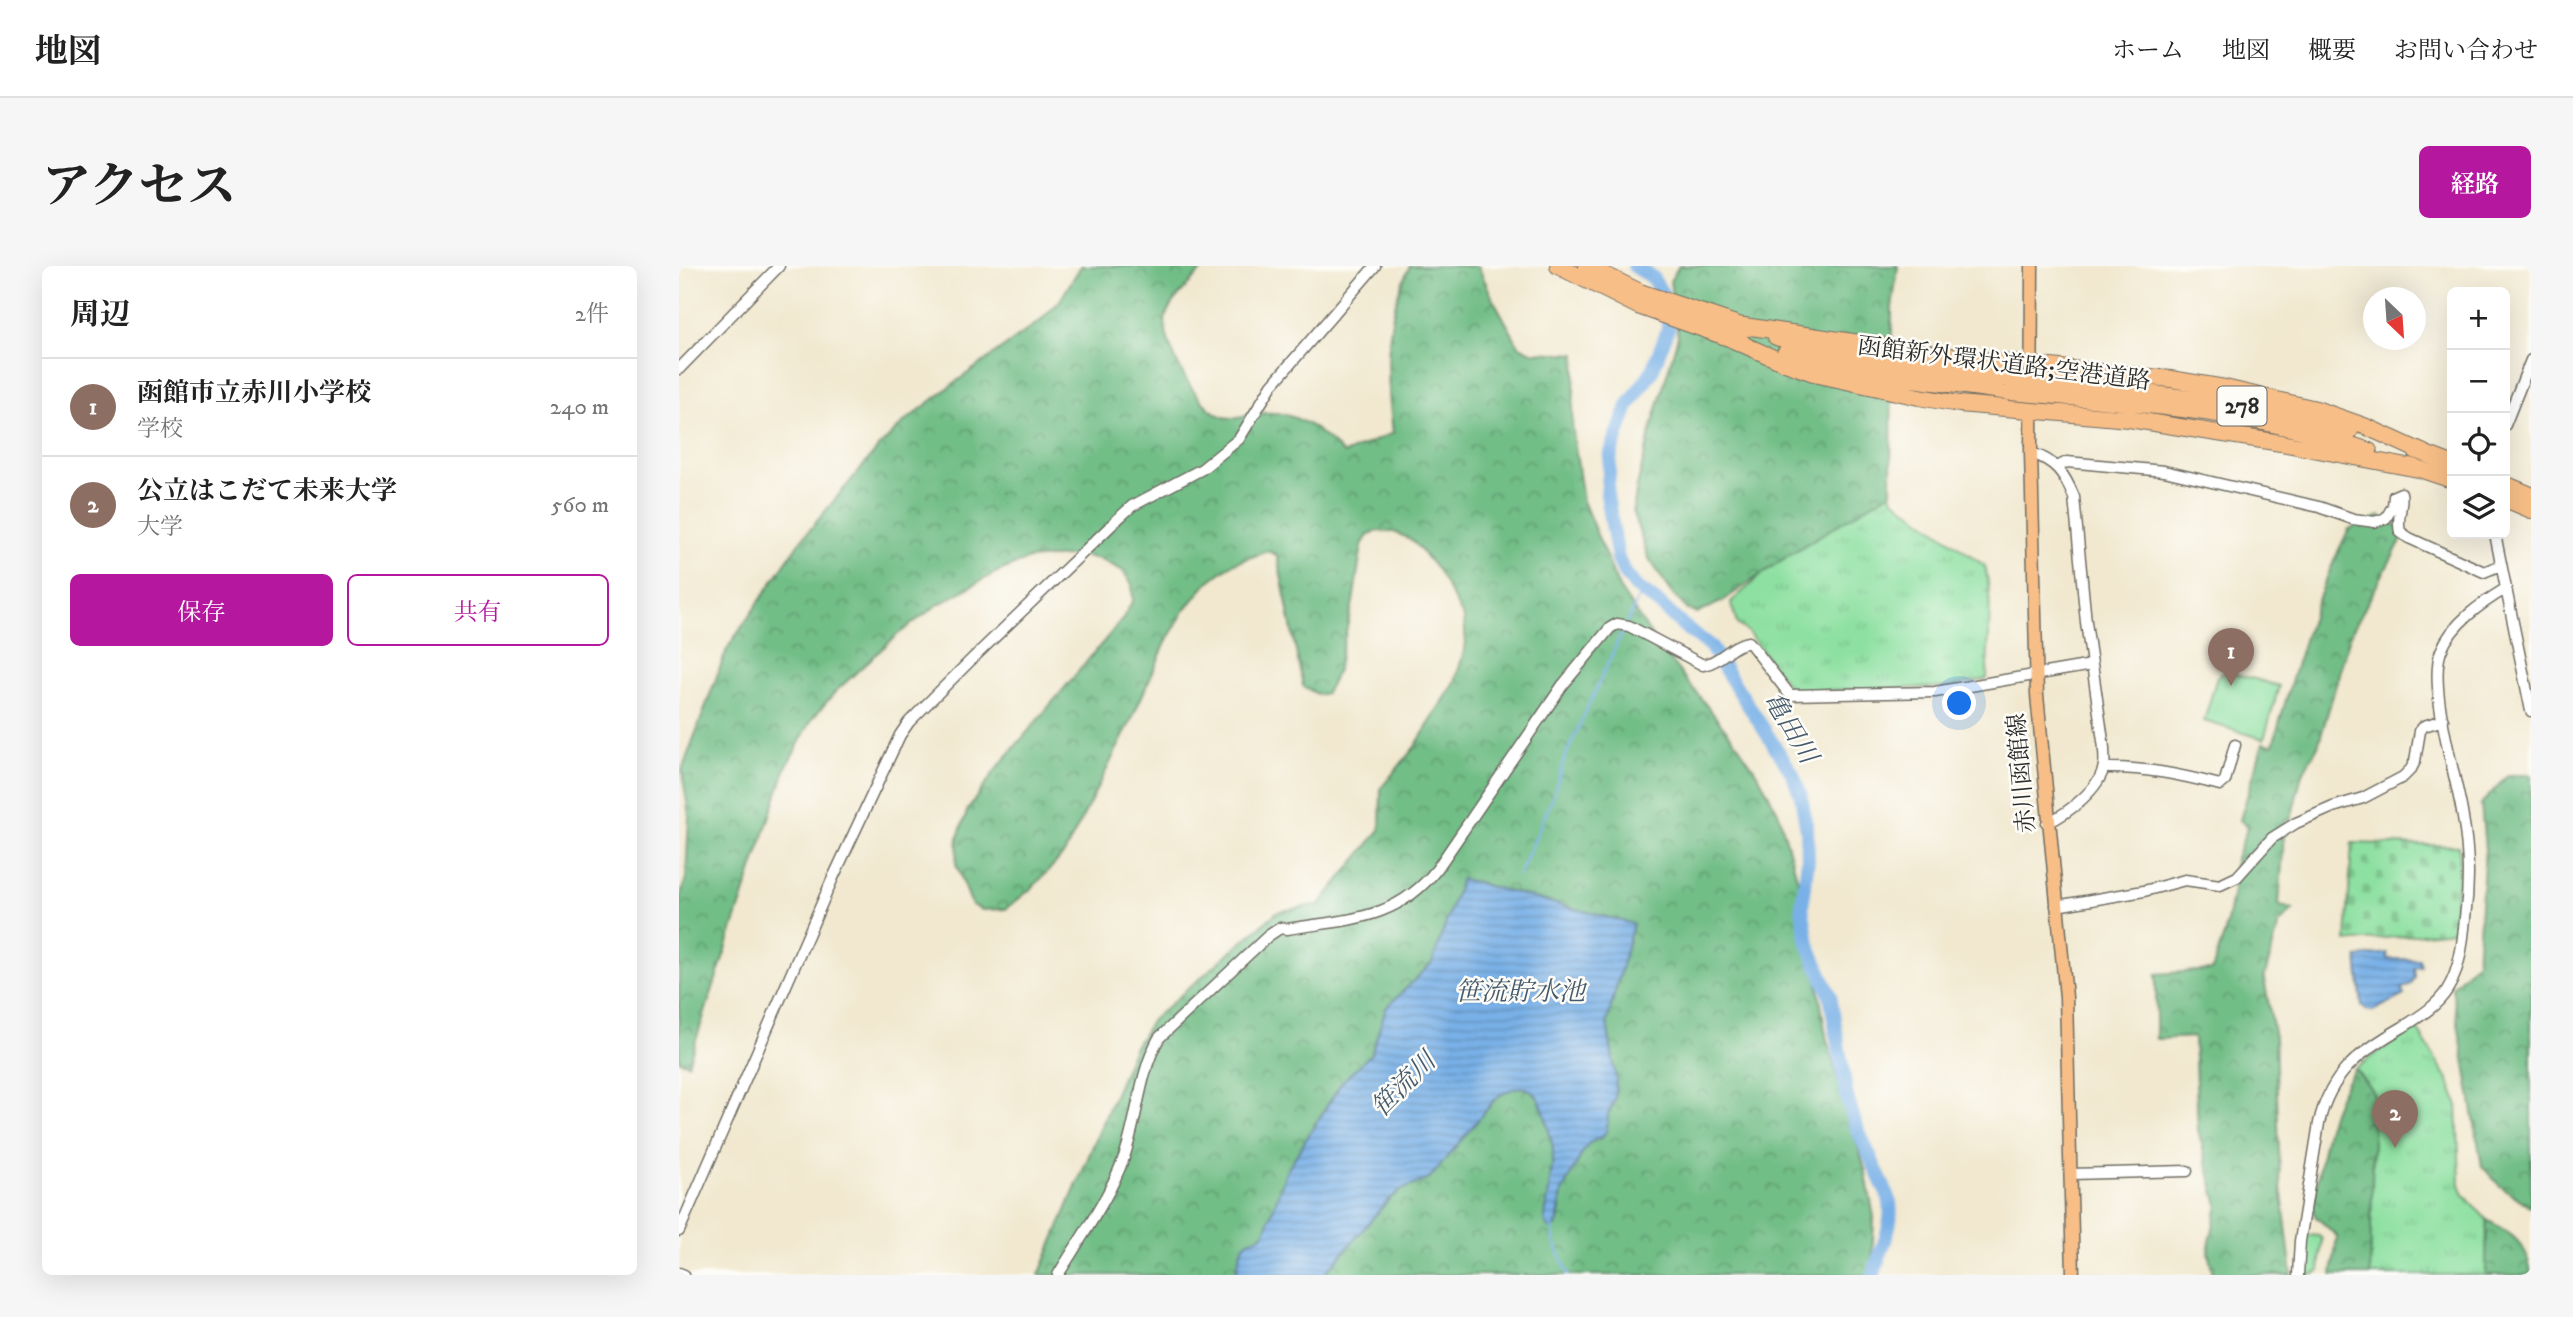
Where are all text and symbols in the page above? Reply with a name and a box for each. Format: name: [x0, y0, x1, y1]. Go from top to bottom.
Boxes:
text: 地図: [35, 32, 101, 73]
text: ホーム: [2112, 36, 2184, 66]
text: 地図: [2222, 36, 2270, 66]
text: 概要: [2308, 36, 2356, 66]
text: お問い合わせ: [2394, 36, 2538, 66]
button: 経路: [2419, 146, 2531, 218]
text: アクセス: [42, 157, 237, 219]
north arrow: [2363, 287, 2426, 350]
map controls: [2447, 287, 2510, 539]
button: +: [2447, 287, 2510, 350]
text: 周辺: [70, 297, 130, 334]
text: 2件: [575, 300, 609, 329]
street label: 函館新外環状道路;空港道路: [1856, 331, 2152, 397]
button: −: [2447, 350, 2510, 413]
text: 函館市立赤川小学校: [137, 377, 371, 410]
road number: 278: [2217, 386, 2267, 426]
text: 1: [89, 393, 97, 422]
text: 240 m: [550, 393, 609, 422]
button: locate: [2447, 413, 2510, 476]
text: 学校: [137, 415, 183, 444]
text: 公立はこだて未来大学: [137, 475, 397, 508]
button: layers: [2447, 476, 2510, 539]
text: 2: [87, 491, 99, 520]
text: 560 m: [551, 491, 609, 520]
text: 大学: [137, 513, 183, 542]
button: 保存: [70, 574, 333, 646]
button: 共有: [347, 574, 609, 646]
pin: 1: [2208, 628, 2254, 686]
water label: 亀田川: [1756, 686, 1826, 772]
your location: [1942, 686, 1976, 720]
street label: 赤川函館線: [2002, 712, 2042, 834]
water label: 笹流貯水池: [1455, 976, 1588, 1009]
water label: 笹流川: [1365, 1044, 1445, 1124]
pin: 2: [2372, 1090, 2418, 1148]

